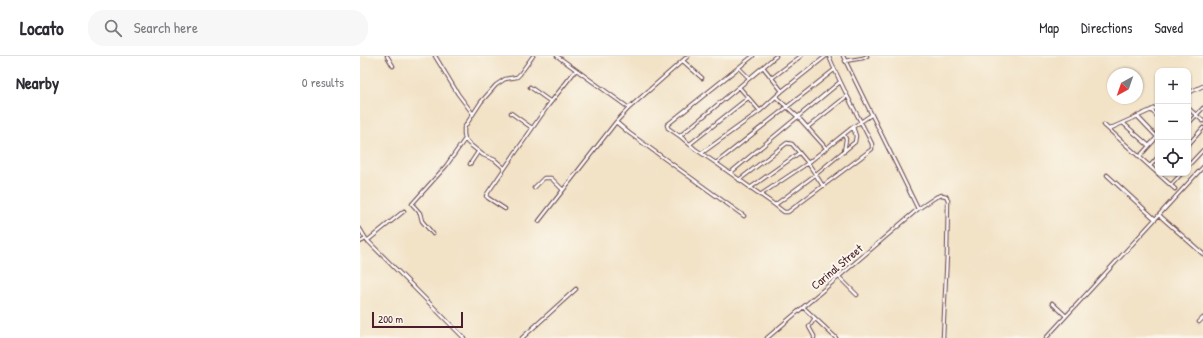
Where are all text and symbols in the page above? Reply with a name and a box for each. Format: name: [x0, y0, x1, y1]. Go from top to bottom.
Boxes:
search box: [88, 10, 368, 46]
text: Locato: [20, 15, 64, 41]
icon: search: [102, 17, 124, 39]
text: Search here: [134, 17, 198, 38]
text: Map: [1039, 18, 1059, 37]
text: Directions: [1081, 18, 1132, 37]
text: Saved: [1154, 18, 1183, 37]
north arrow: [1107, 68, 1143, 104]
map controls: [1155, 68, 1191, 176]
button: +: [1155, 68, 1191, 104]
text: Nearby: [16, 71, 59, 94]
text: 0 results: [302, 73, 344, 91]
button: −: [1155, 104, 1191, 140]
button: locate: [1155, 140, 1191, 176]
street label: Carinal Street: [807, 239, 867, 293]
scale bar: [372, 310, 463, 329]
text: 200 m: [378, 312, 403, 326]

